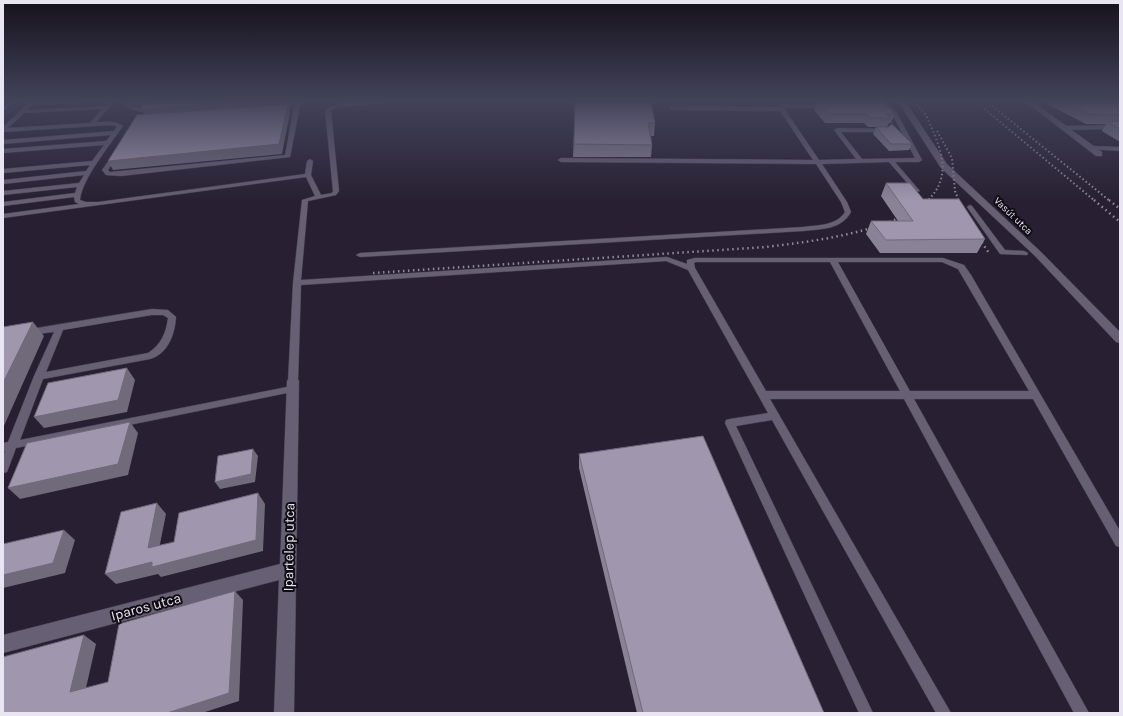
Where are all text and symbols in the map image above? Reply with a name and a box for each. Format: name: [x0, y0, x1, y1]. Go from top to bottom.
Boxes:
street label: Vasút utca: [991, 195, 1035, 237]
street label: Ipartelep utca: [280, 503, 298, 591]
street label: Iparos utca: [109, 589, 183, 625]

